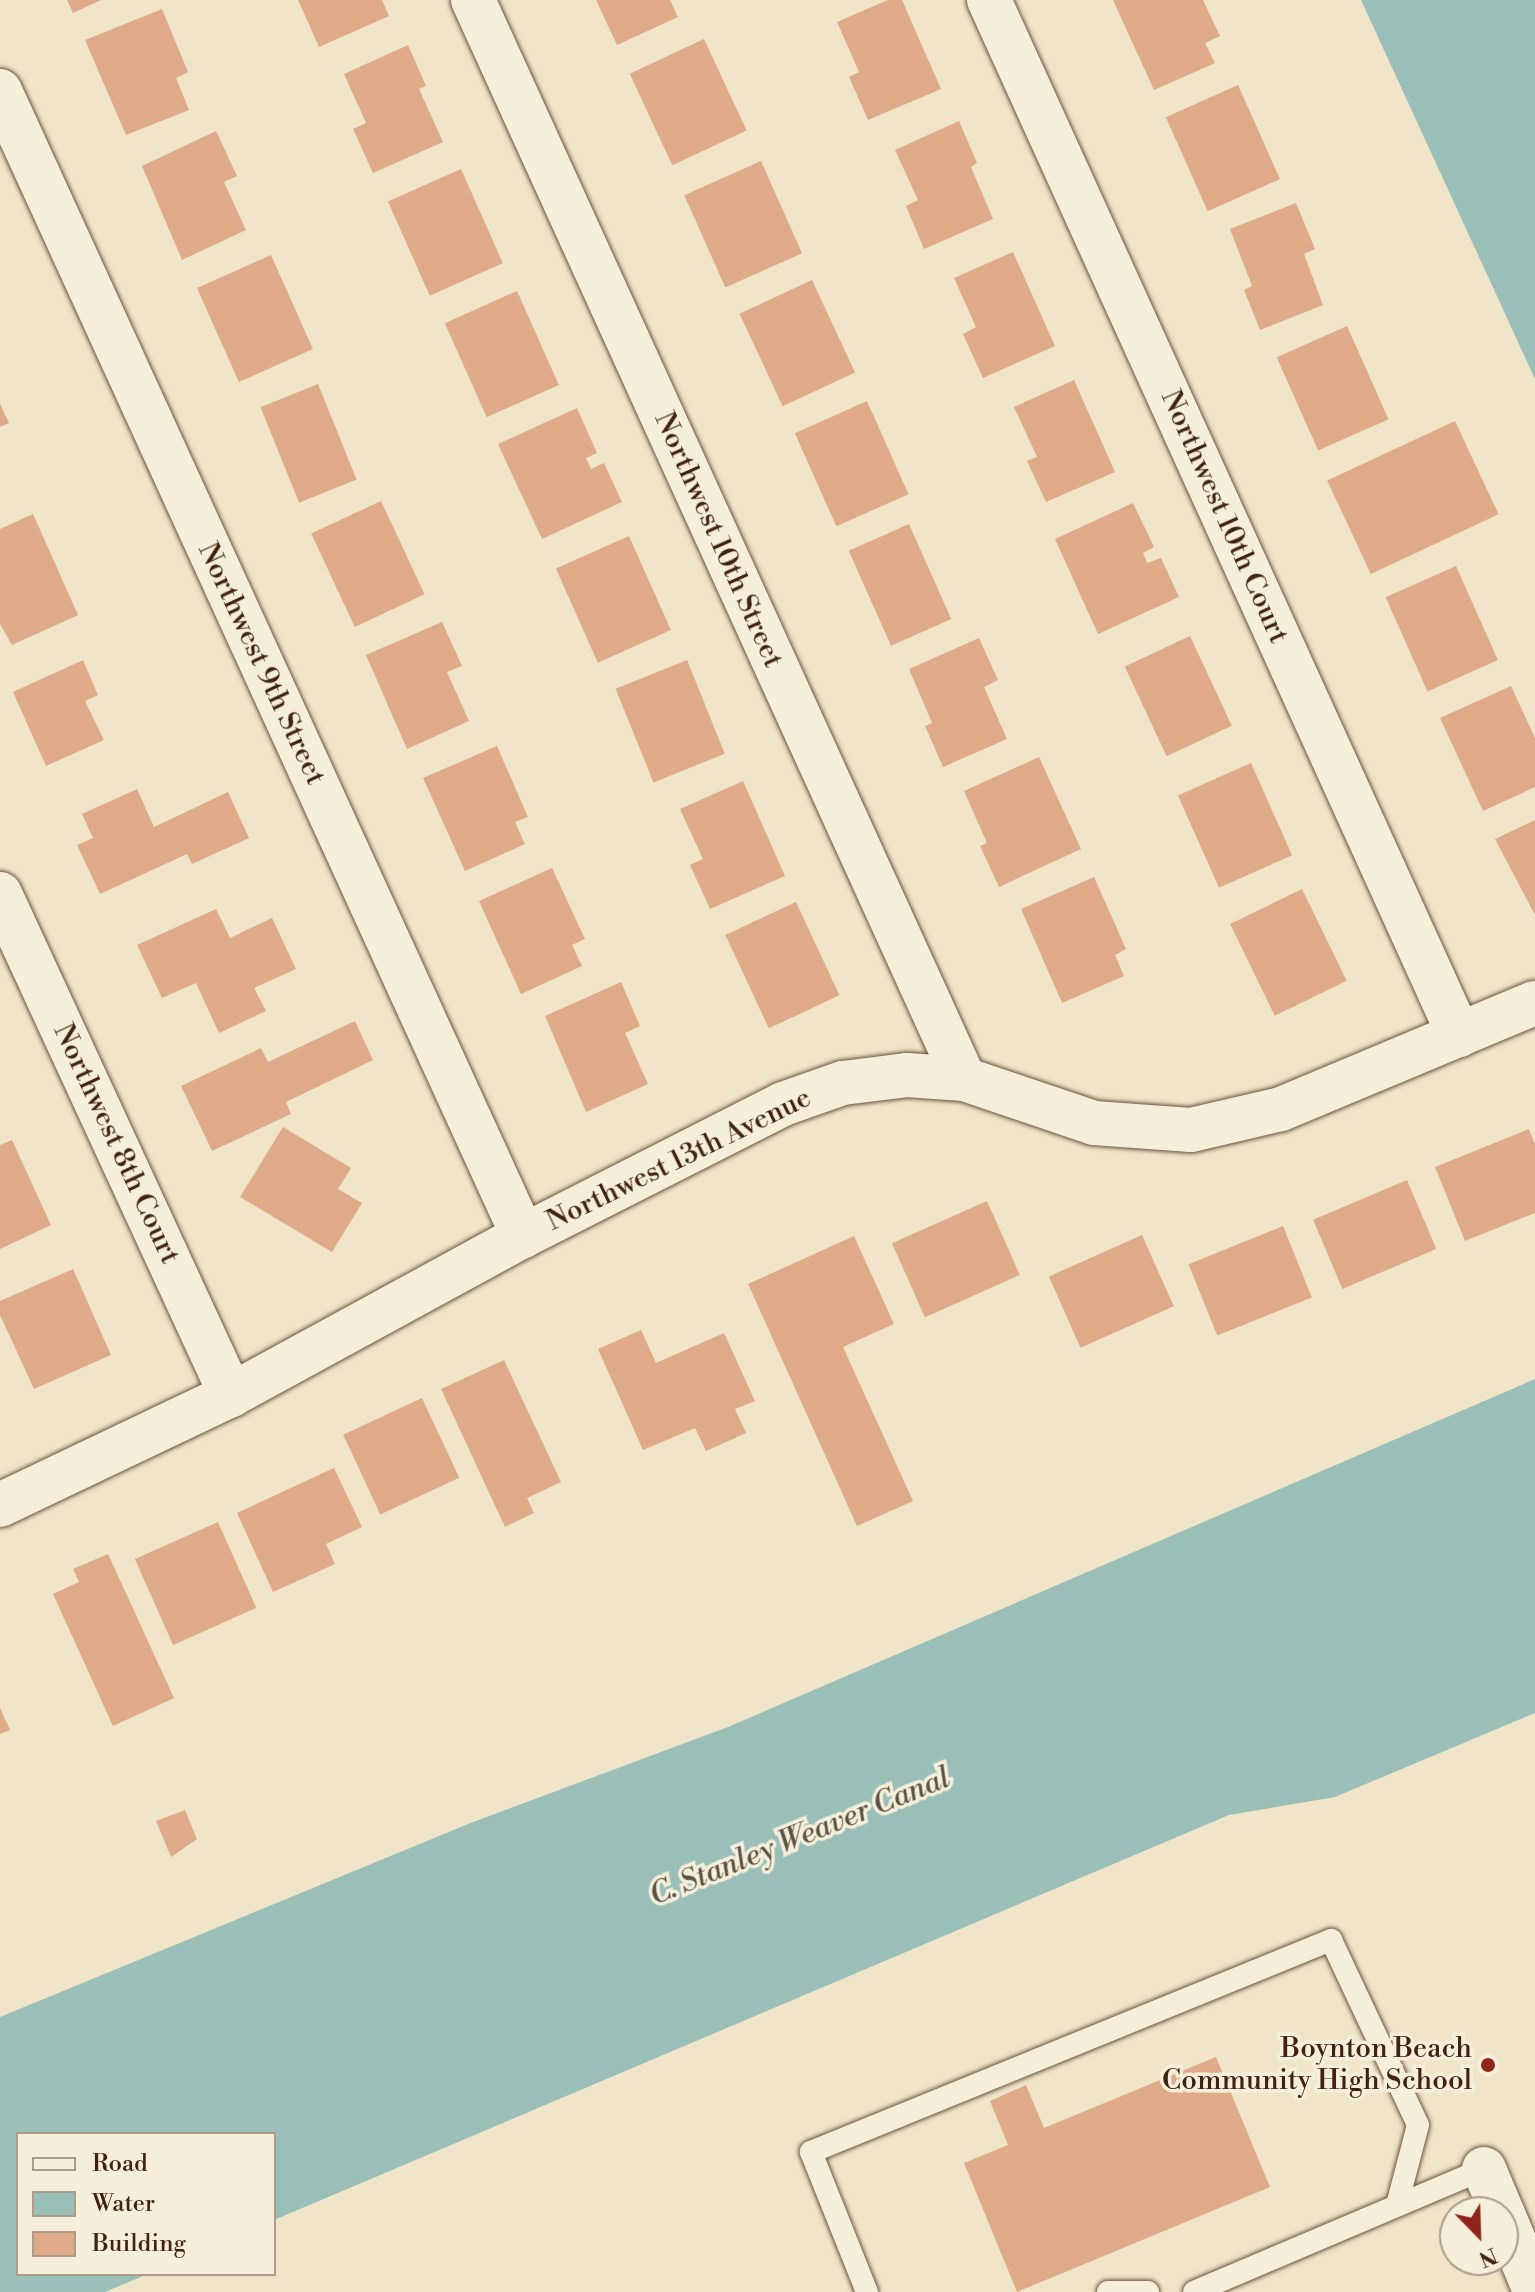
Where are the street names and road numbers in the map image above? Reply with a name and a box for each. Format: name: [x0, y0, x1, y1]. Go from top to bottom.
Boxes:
street label: Northwest 10th Court: [1153, 385, 1295, 649]
street label: Northwest 10th Street: [647, 407, 789, 673]
street label: Northwest 9th Street: [190, 538, 332, 790]
street label: Northwest 8th Court: [46, 1019, 186, 1269]
street label: Northwest 13th Avenue: [541, 1081, 817, 1239]

